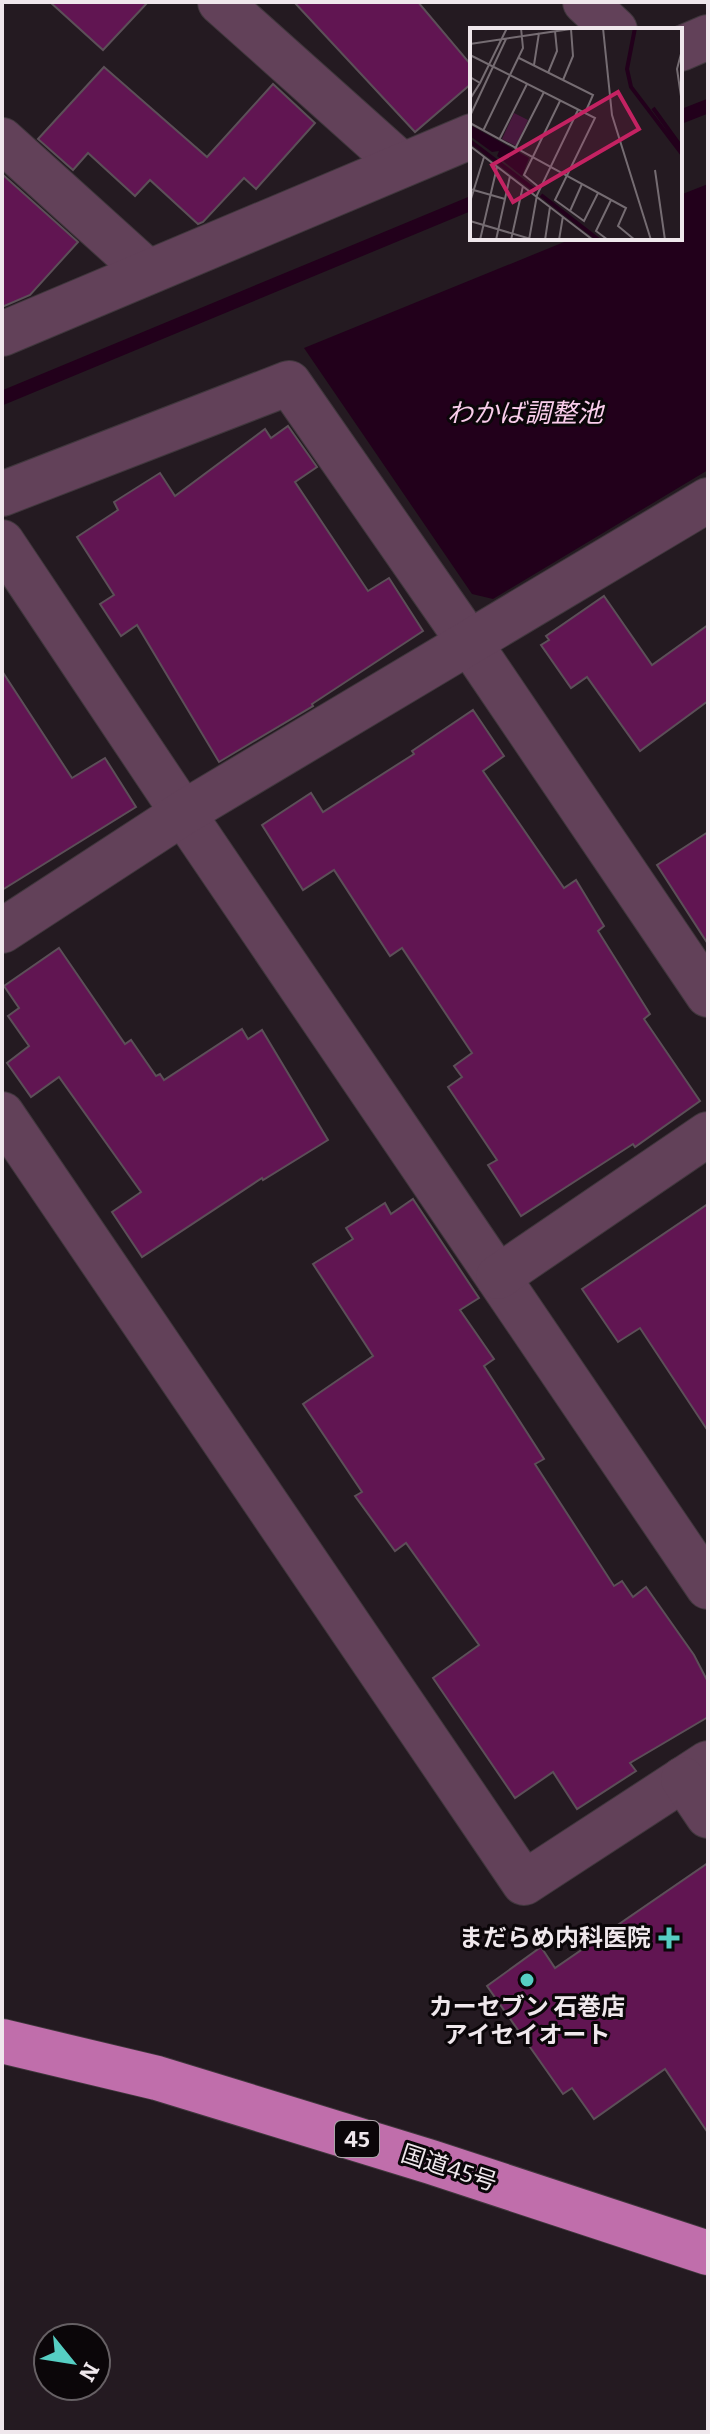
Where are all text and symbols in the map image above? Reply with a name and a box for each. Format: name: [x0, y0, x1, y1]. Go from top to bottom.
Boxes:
inset map: [470, 28, 682, 240]
water label: わかば調整池: [447, 398, 606, 429]
place label: まだらめ内科医院: [459, 1924, 651, 1952]
marker: まだらめ内科医院: [658, 1927, 680, 1949]
marker: カーセブン 石巻店 アイセイオート: [518, 1971, 536, 1989]
place label: カーセブン 石巻店 アイセイオート: [429, 1993, 625, 2049]
road number: 45: [335, 2121, 379, 2157]
street label: 国道45号: [398, 2139, 500, 2197]
north arrow: [32, 2322, 112, 2402]
text: N: [73, 2358, 105, 2386]

